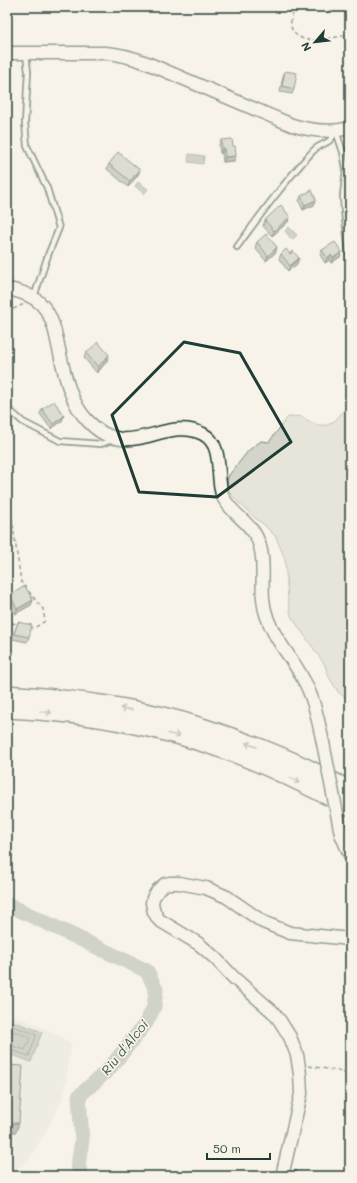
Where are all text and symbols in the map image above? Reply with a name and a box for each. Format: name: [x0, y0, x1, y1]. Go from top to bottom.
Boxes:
north arrow: [295, 22, 335, 62]
text: N: [297, 40, 314, 54]
one-way arrow: [120, 704, 133, 712]
one-way arrow: [39, 708, 52, 715]
one-way arrow: [167, 732, 180, 739]
one-way arrow: [245, 740, 257, 748]
one-way arrow: [289, 777, 301, 784]
water label: Riu d'Alcoi: [97, 1016, 151, 1078]
scale bar: [207, 1135, 270, 1161]
text: 50 m: [213, 1140, 241, 1156]

